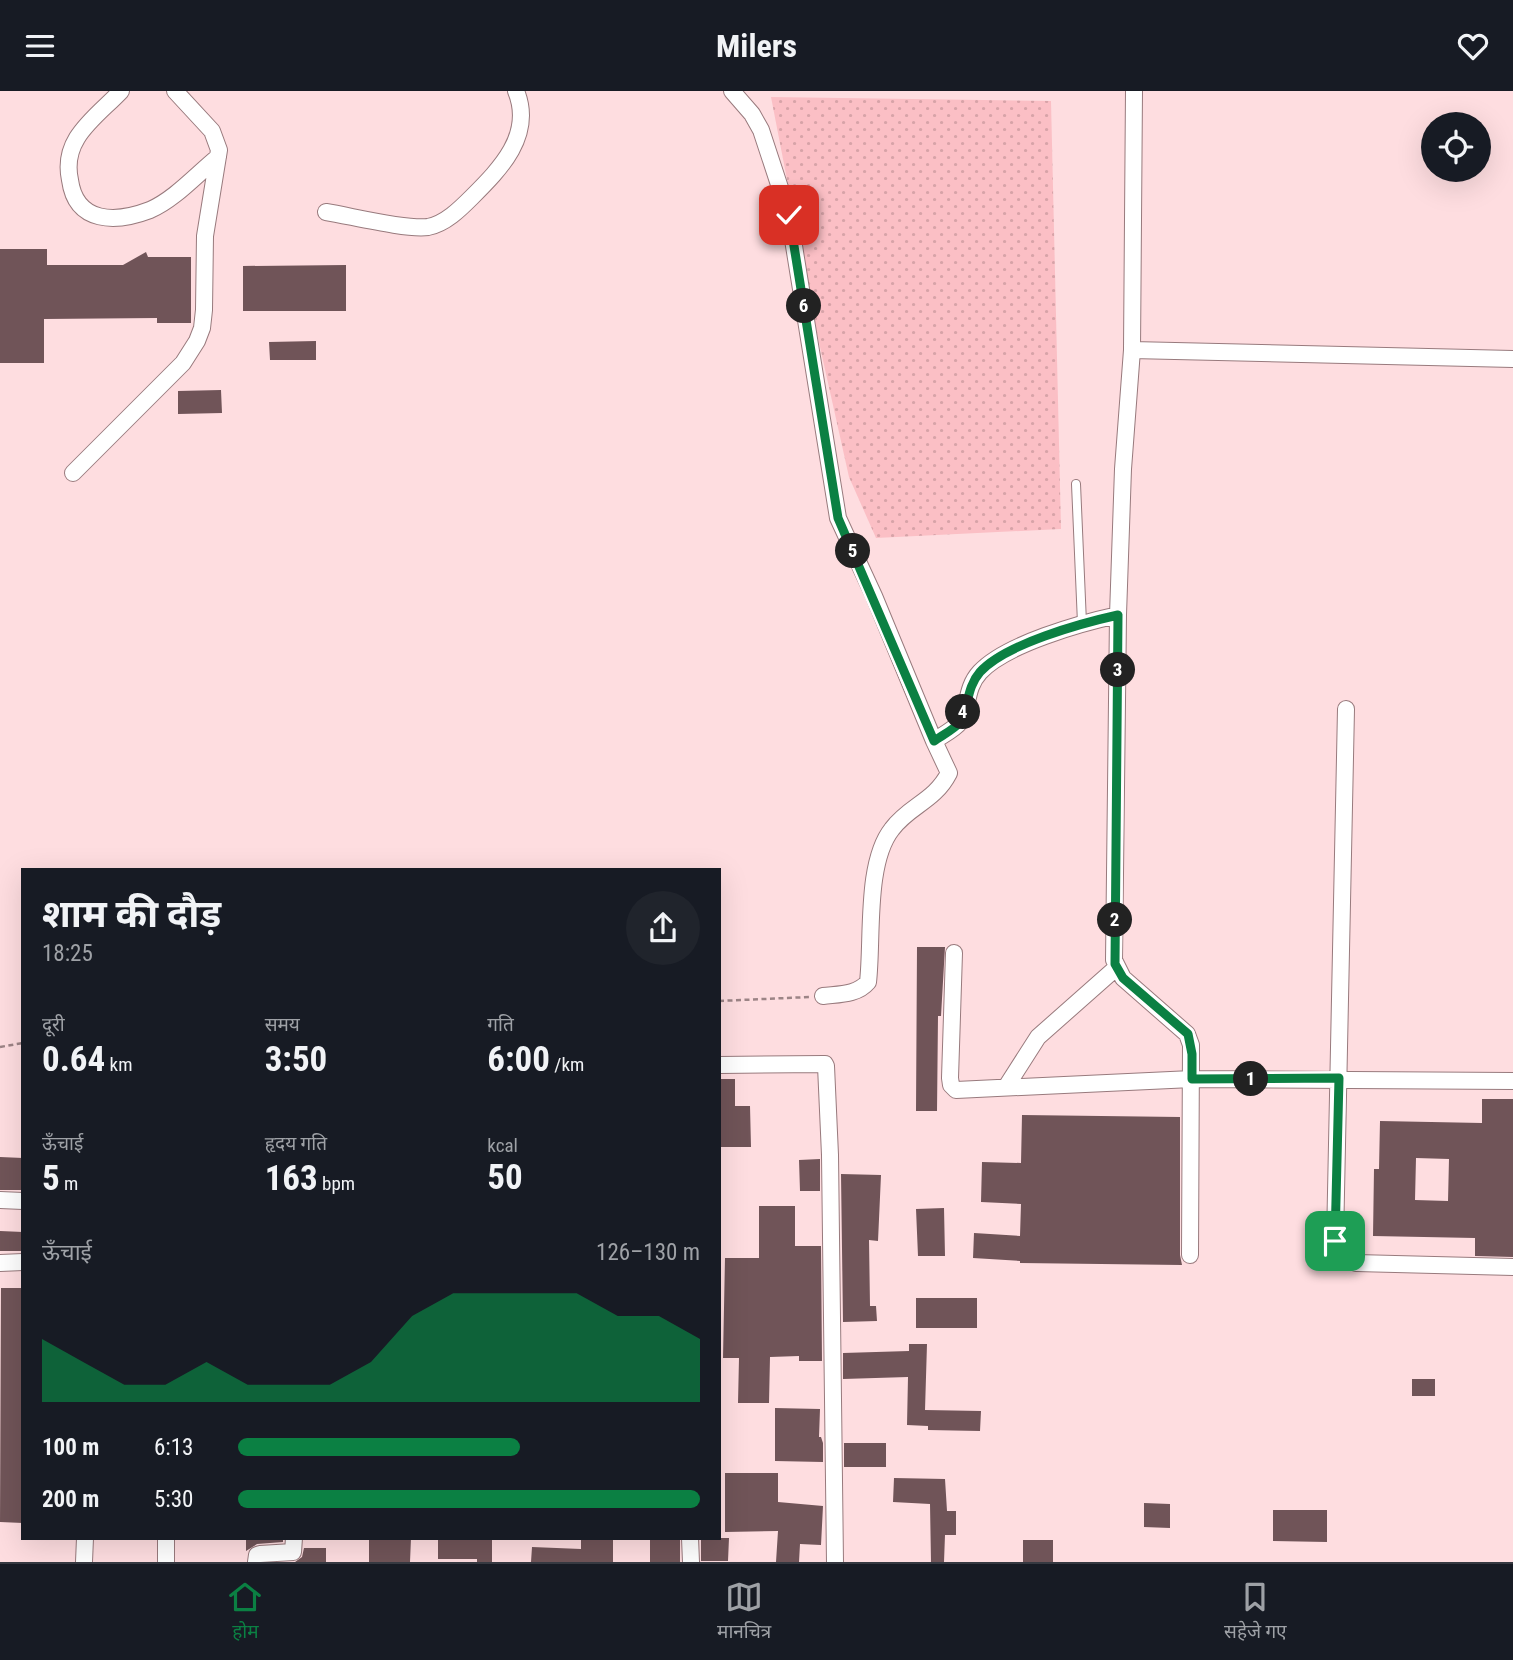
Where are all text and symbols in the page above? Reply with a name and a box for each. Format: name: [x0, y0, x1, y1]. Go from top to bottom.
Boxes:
icon: menu: [21, 27, 59, 65]
text: Milers: [716, 27, 797, 65]
icon: heart: [1454, 27, 1492, 65]
map controls: [1421, 112, 1491, 182]
button: locate: [1421, 112, 1491, 182]
pin: [759, 185, 819, 245]
icon: check: [770, 196, 808, 234]
pin: 6: [786, 289, 822, 323]
text: 6: [799, 294, 808, 317]
pin: 5: [836, 533, 870, 568]
text: 5: [848, 539, 857, 562]
pin: 3: [1100, 653, 1136, 687]
text: 3: [1113, 658, 1122, 681]
pin: 4: [946, 695, 981, 729]
text: 4: [958, 700, 967, 723]
button: share: [626, 891, 700, 965]
text: शाम की दौड़: [42, 892, 221, 936]
pin: 2: [1098, 903, 1132, 937]
text: 2: [1110, 908, 1119, 931]
text: 18:25: [42, 940, 93, 967]
text: दूरी: [42, 1013, 65, 1036]
text: समय: [265, 1013, 300, 1036]
text: गति: [487, 1013, 514, 1036]
text: 0.64: [42, 1039, 105, 1080]
text: 3:50: [265, 1039, 327, 1080]
text: 6:00: [487, 1039, 550, 1080]
text: km: [105, 1053, 132, 1076]
text: /km: [550, 1053, 584, 1076]
pin: 1: [1234, 1061, 1268, 1097]
text: 1: [1246, 1067, 1255, 1090]
text: ऊँचाई: [42, 1132, 83, 1155]
text: हृदय गति: [265, 1132, 327, 1155]
text: kcal: [487, 1134, 518, 1157]
text: 50: [487, 1157, 523, 1198]
text: 5: [42, 1158, 60, 1199]
text: 163: [265, 1158, 318, 1199]
text: m: [60, 1172, 78, 1195]
text: bpm: [318, 1172, 355, 1195]
pin: [1305, 1211, 1365, 1271]
icon: arrive: [1316, 1222, 1354, 1260]
text: ऊँचाई: [42, 1239, 92, 1266]
text: 126–130 m: [596, 1239, 700, 1266]
text: 100 m: [42, 1434, 99, 1461]
text: 6:13: [154, 1434, 193, 1461]
text: 200 m: [42, 1486, 99, 1513]
text: 5:30: [154, 1486, 193, 1513]
tab: होम: [226, 1578, 264, 1646]
tab: मानचित्र: [717, 1578, 771, 1646]
tab: सहेजे गए: [1224, 1578, 1287, 1646]

